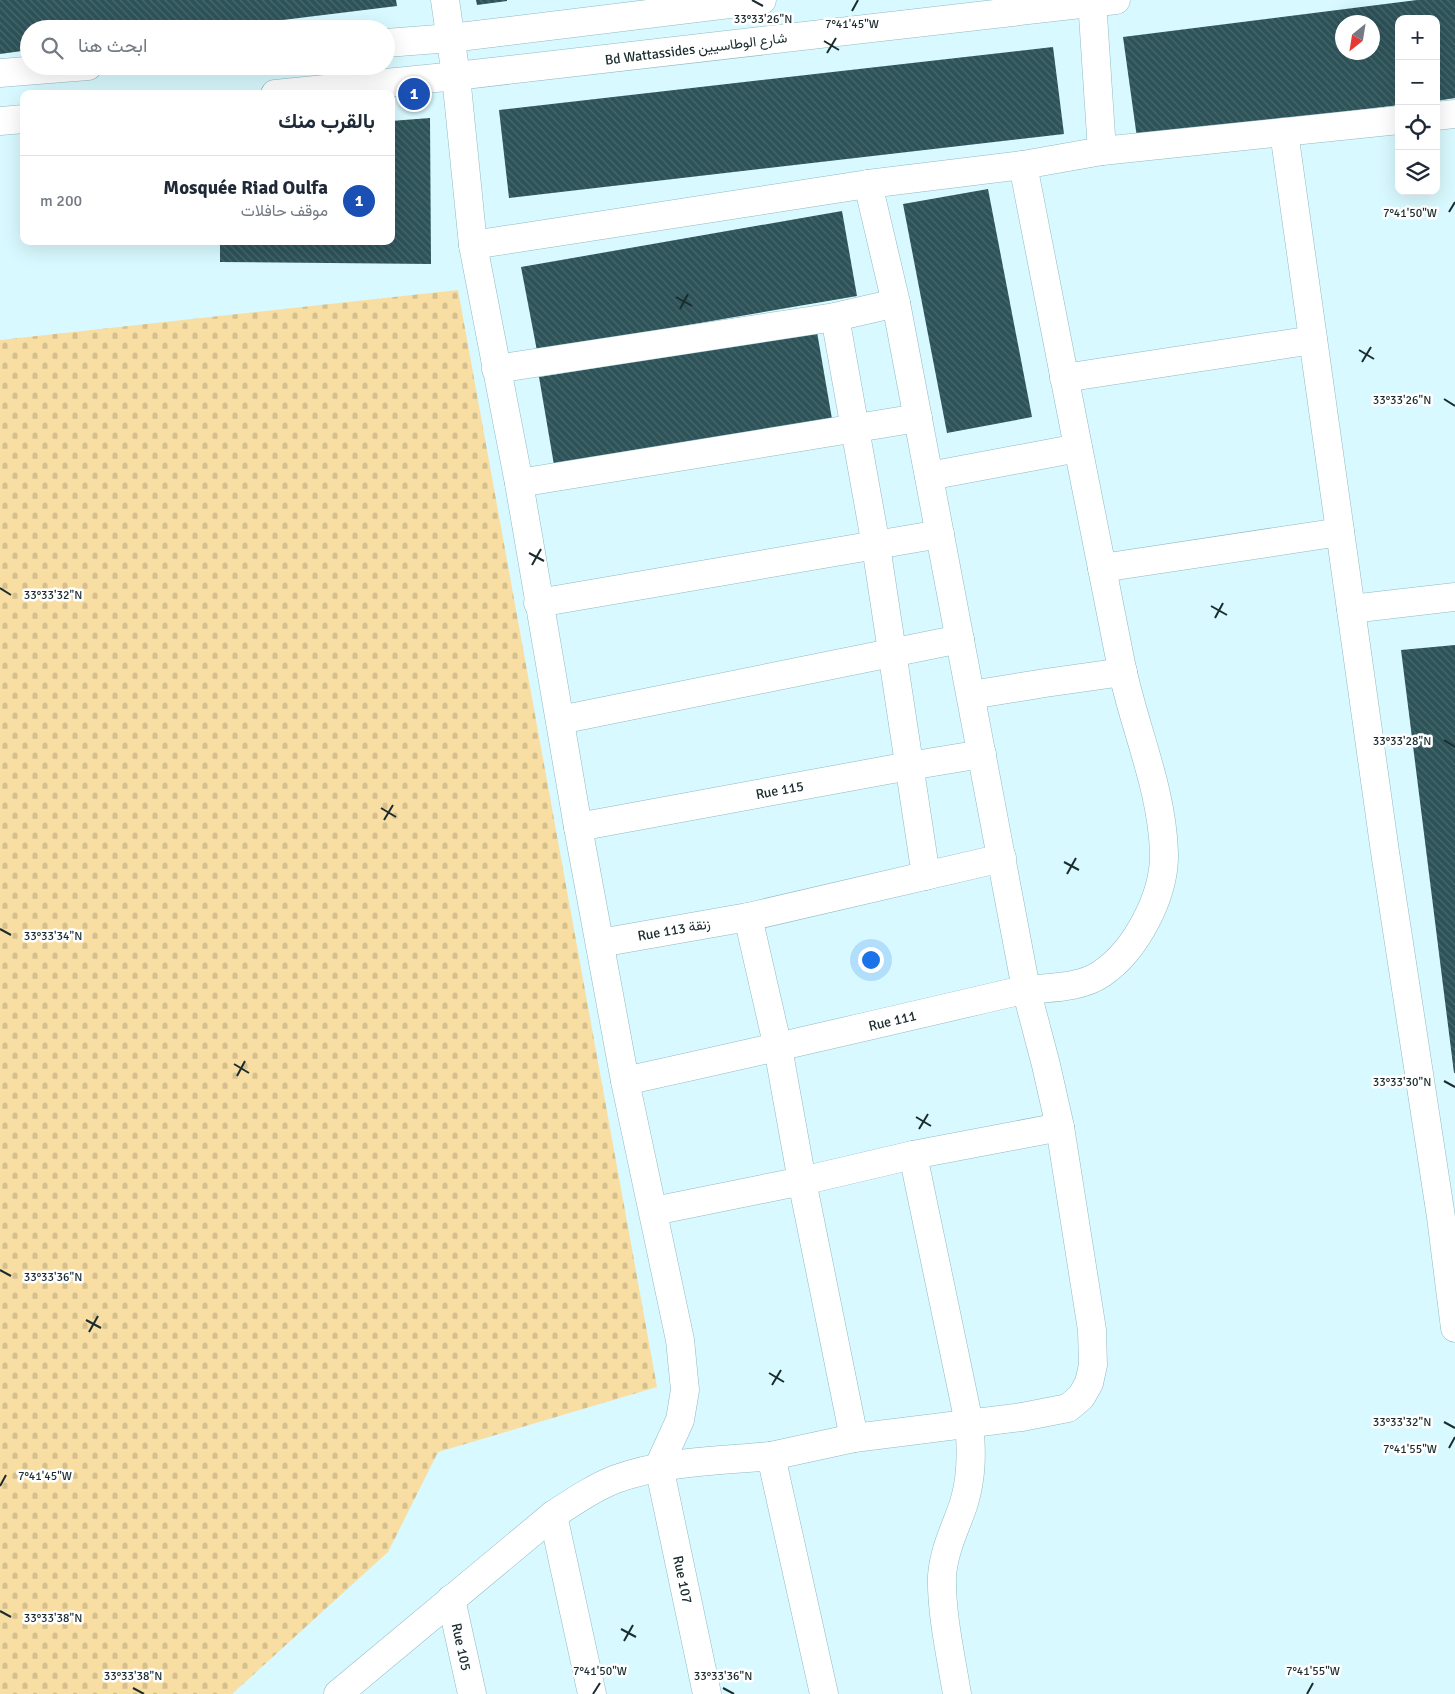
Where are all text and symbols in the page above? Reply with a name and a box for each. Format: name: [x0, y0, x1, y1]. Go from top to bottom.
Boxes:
text: 33°33'26"N: [734, 12, 792, 27]
north arrow: [1335, 15, 1380, 60]
map controls: [1395, 15, 1440, 195]
button: +: [1395, 15, 1440, 60]
text: 7°41'45"W: [825, 17, 879, 32]
search box: [20, 20, 395, 75]
street label: Bd Wattassides شارع الوطاسيين: [604, 29, 788, 71]
icon: search: [38, 34, 66, 62]
text: ابحث هنا: [78, 34, 147, 58]
button: −: [1395, 60, 1440, 105]
pin: 1: [398, 75, 430, 113]
button: locate: [1395, 105, 1440, 150]
text: بالقرب منك: [278, 108, 375, 134]
button: layers: [1395, 150, 1440, 195]
text: Mosquée Riad Oulfa: [163, 176, 328, 200]
text: 200 m: [40, 191, 82, 211]
text: 1: [355, 191, 363, 211]
text: موقف حافلات: [241, 201, 328, 221]
text: 7°41'50"W: [1383, 206, 1437, 221]
text: 33°33'26"N: [1373, 393, 1431, 408]
text: 33°33'32"N: [24, 588, 82, 603]
text: 33°33'28"N: [1373, 734, 1431, 749]
street label: Rue 115: [754, 777, 805, 803]
street label: Rue 113 زنقة: [636, 915, 712, 945]
text: 33°33'34"N: [24, 929, 82, 944]
your location: [858, 947, 884, 973]
street label: Rue 111: [867, 1007, 918, 1034]
text: 33°33'30"N: [1373, 1075, 1431, 1090]
text: 33°33'36"N: [24, 1270, 82, 1285]
text: 33°33'32"N: [1373, 1415, 1431, 1430]
text: 7°41'55"W: [1383, 1442, 1437, 1457]
text: 7°41'45"W: [18, 1469, 72, 1484]
street label: Rue 107: [670, 1554, 696, 1605]
text: 33°33'38"N: [24, 1611, 82, 1626]
street label: Rue 105: [448, 1621, 475, 1672]
text: 7°41'50"W: [573, 1664, 627, 1679]
text: 7°41'55"W: [1286, 1664, 1340, 1679]
text: 33°33'38"N: [104, 1669, 162, 1684]
text: 33°33'36"N: [694, 1669, 752, 1684]

